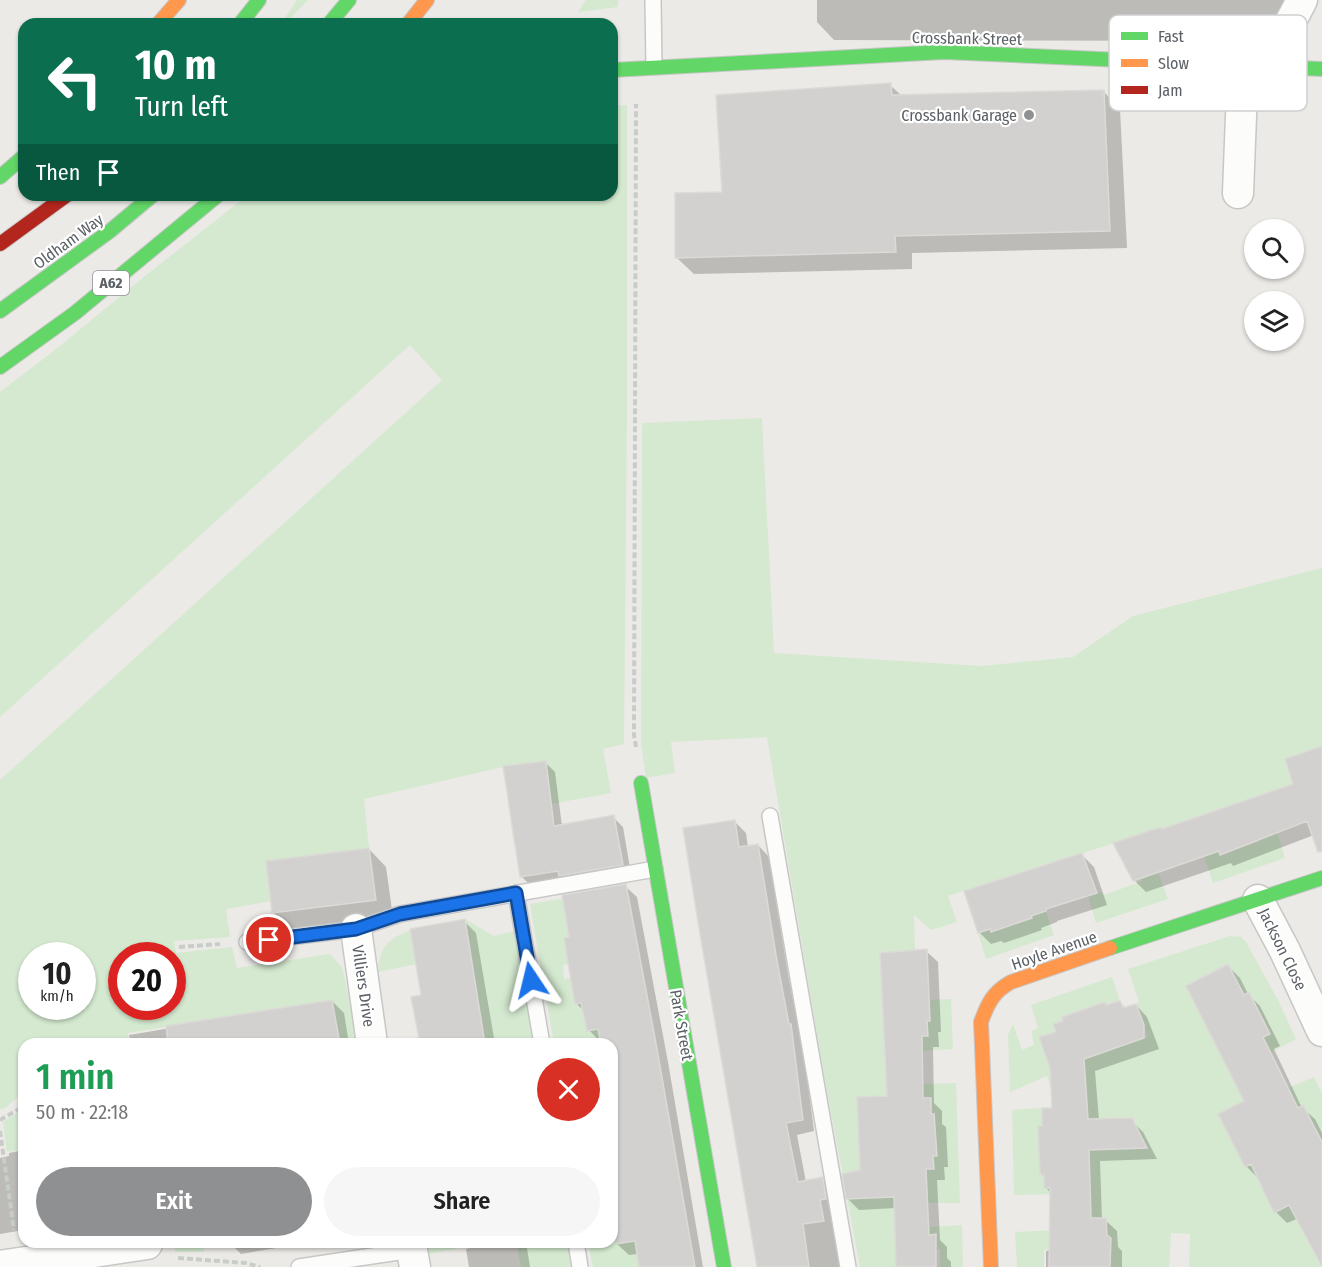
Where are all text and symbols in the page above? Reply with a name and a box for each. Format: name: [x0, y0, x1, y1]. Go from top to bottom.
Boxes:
legend: [1109, 15, 1307, 111]
text: Fast: [1158, 27, 1185, 46]
street label: Crossbank Street: [912, 28, 1023, 49]
text: 10 m: [135, 40, 216, 90]
icon: left: [36, 42, 114, 120]
text: Slow: [1158, 54, 1189, 73]
text: Jam: [1158, 81, 1183, 100]
text: Turn left: [135, 91, 228, 123]
place label: Crossbank Garage: [901, 106, 1017, 125]
marker: Crossbank Garage: [1022, 108, 1036, 122]
icon: arrive: [92, 156, 125, 189]
text: Then: [36, 159, 80, 186]
street label: Oldham Way: [30, 209, 107, 273]
map controls: [1244, 219, 1304, 351]
button: search: [1244, 219, 1304, 279]
road number: A62: [93, 271, 129, 295]
button: layers: [1244, 291, 1304, 351]
street label: Jackson Close: [1254, 905, 1311, 994]
pin: [243, 914, 294, 965]
icon: arrive: [252, 923, 285, 956]
street label: Hoyle Avenue: [1009, 927, 1099, 974]
speed limit sign: 20: [108, 942, 186, 1020]
street label: Villiers Drive: [348, 944, 379, 1028]
position arrow: [499, 948, 563, 1012]
text: 10: [42, 956, 72, 992]
text: km/h: [40, 987, 74, 1005]
street label: Park Street: [666, 988, 697, 1063]
text: 1 min: [36, 1055, 114, 1099]
button: close: [537, 1058, 600, 1121]
text: 50 m · 22:18: [36, 1100, 128, 1124]
button: Exit: [36, 1167, 312, 1236]
button: Share: [324, 1167, 600, 1236]

